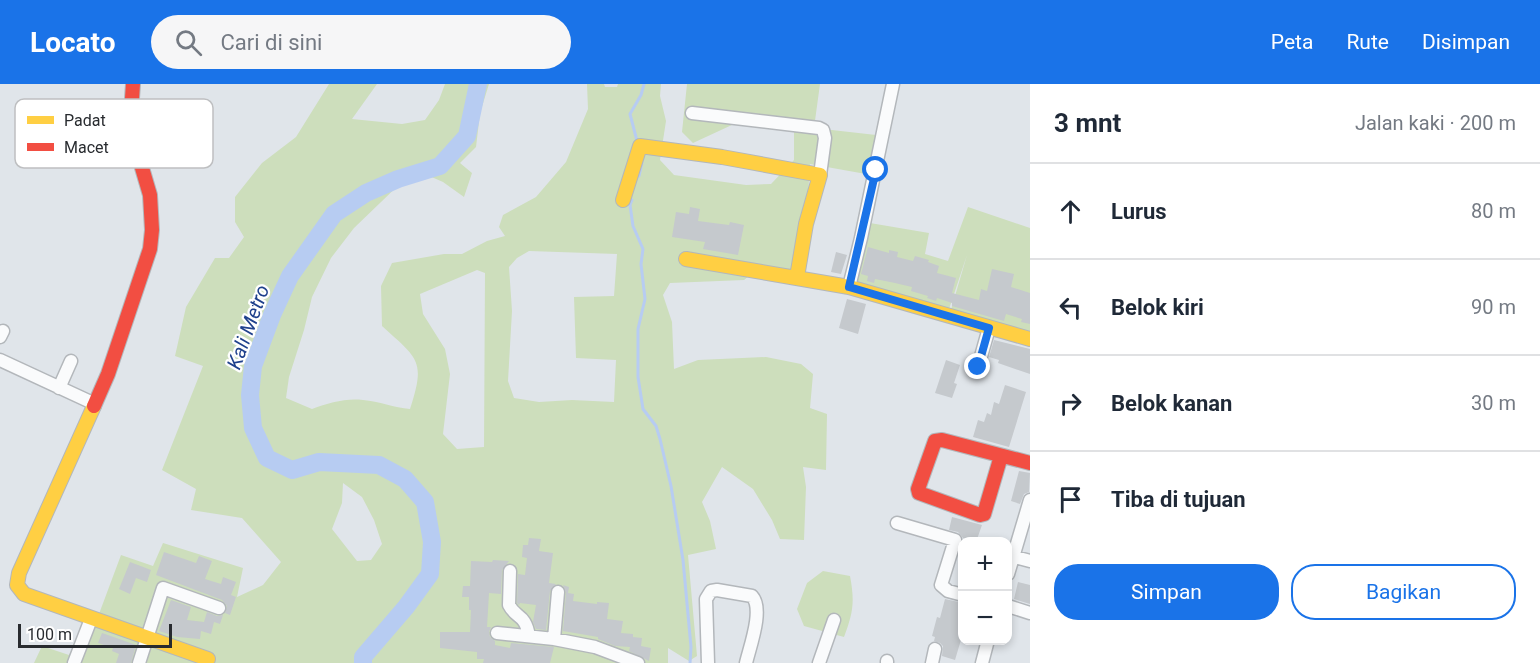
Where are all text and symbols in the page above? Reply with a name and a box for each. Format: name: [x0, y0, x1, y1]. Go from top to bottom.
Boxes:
search box: [151, 15, 571, 69]
text: Locato: [30, 26, 115, 59]
icon: search: [172, 26, 205, 59]
text: Cari di sini: [220, 30, 322, 55]
text: Peta: [1271, 30, 1313, 54]
text: Rute: [1346, 30, 1389, 54]
text: Disimpan: [1422, 30, 1510, 54]
legend: [15, 99, 213, 168]
text: 3 mnt: [1054, 108, 1121, 138]
text: Padat: [64, 111, 106, 130]
text: Jalan kaki · 200 m: [1355, 111, 1516, 135]
text: Macet: [64, 138, 109, 157]
route start: [862, 156, 888, 182]
icon: ahead: [1054, 195, 1087, 228]
text: Lurus: [1111, 199, 1167, 224]
text: 80 m: [1471, 199, 1516, 223]
water label: Kali Metro: [222, 282, 274, 372]
icon: left: [1054, 291, 1087, 324]
text: Belok kiri: [1111, 295, 1204, 320]
text: 90 m: [1471, 295, 1516, 319]
route end: [964, 353, 990, 379]
icon: right: [1054, 387, 1087, 420]
text: Belok kanan: [1111, 391, 1232, 416]
text: 30 m: [1471, 391, 1516, 415]
icon: arrive: [1054, 483, 1087, 516]
text: Tiba di tujuan: [1111, 487, 1246, 512]
map controls: [958, 537, 1012, 645]
button: +: [958, 537, 1012, 591]
button: Simpan: [1054, 564, 1279, 620]
button: Bagikan: [1291, 564, 1516, 620]
button: −: [958, 591, 1012, 645]
scale bar: [18, 621, 172, 648]
text: 100 m: [27, 625, 72, 644]

